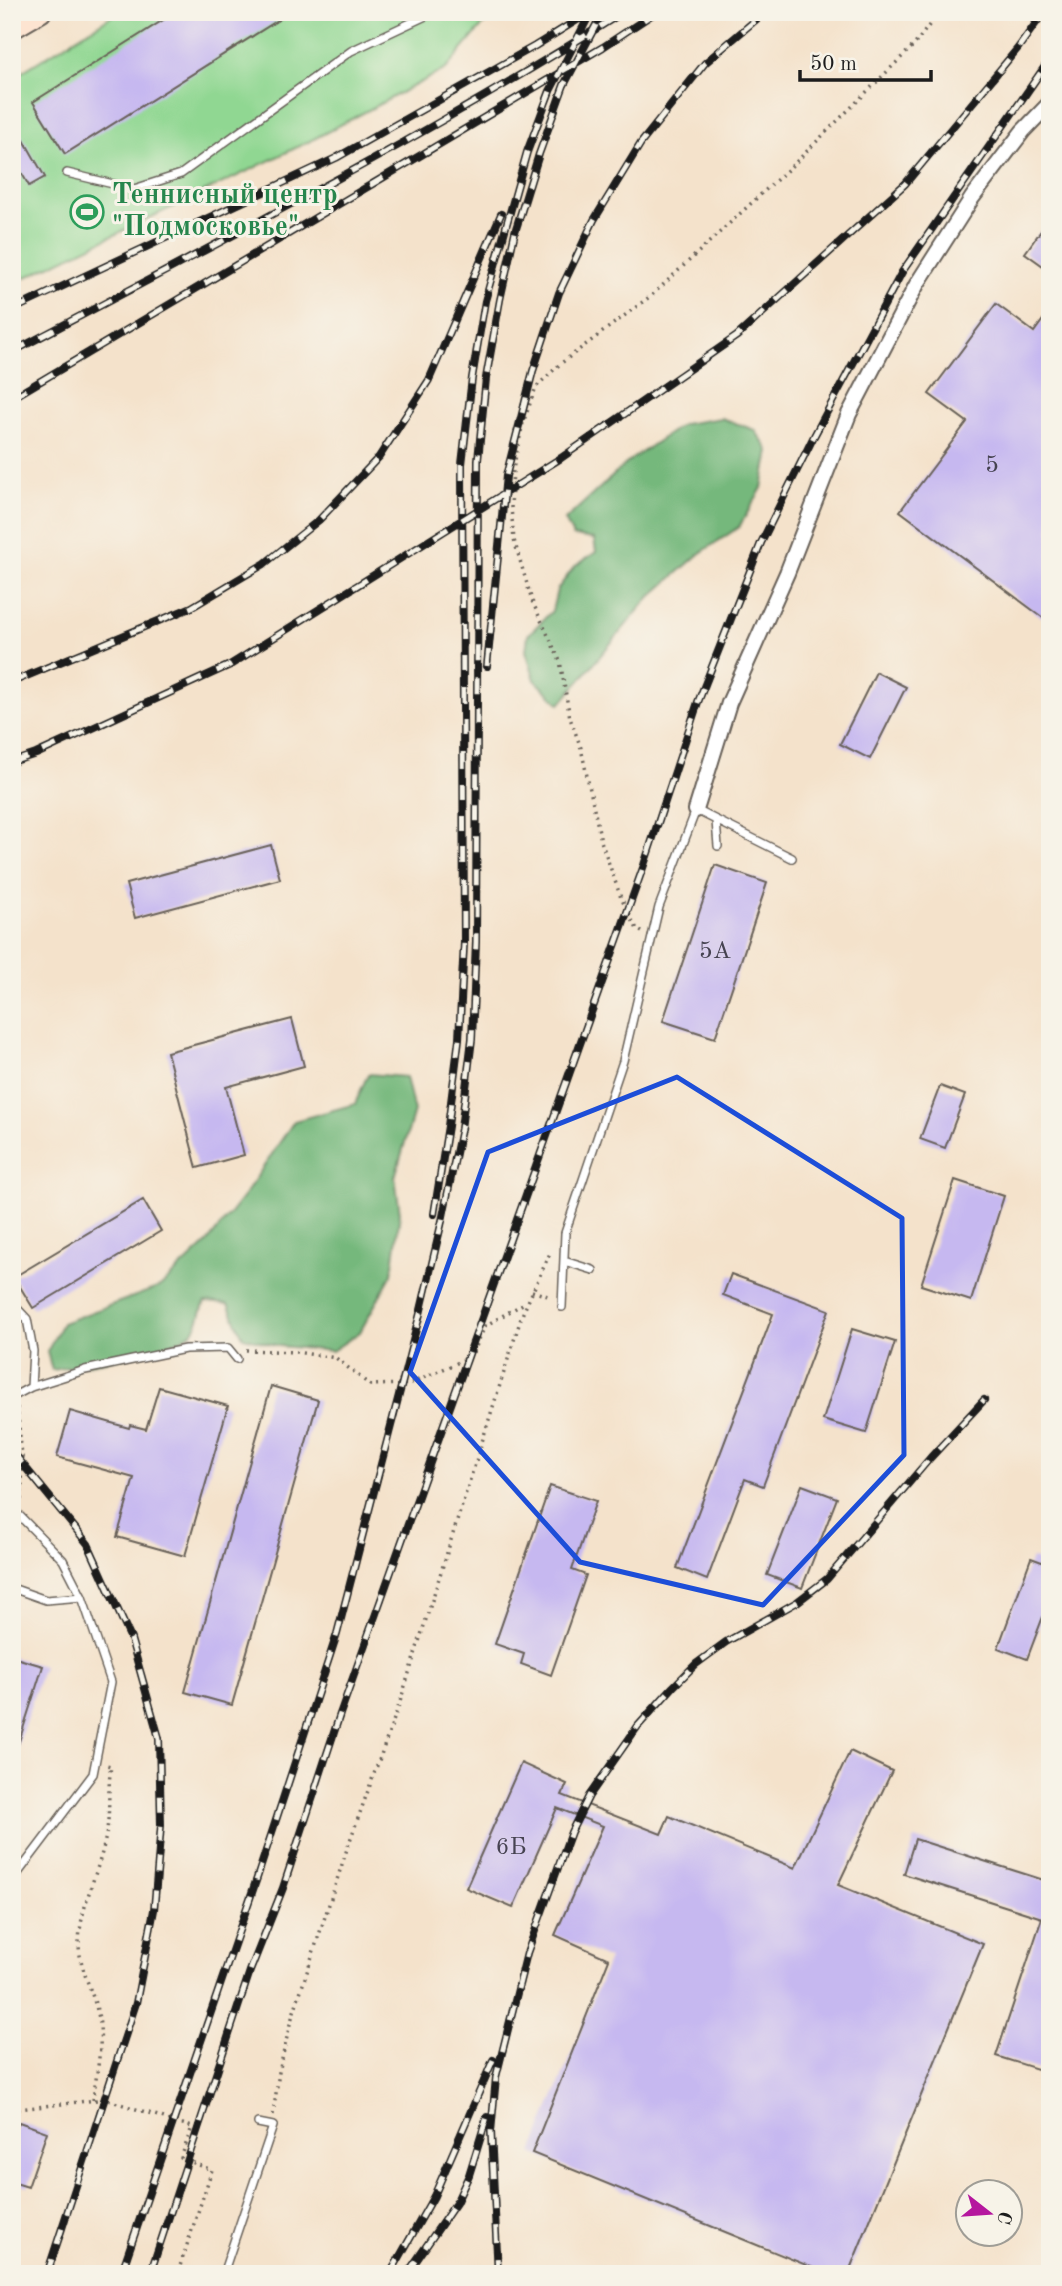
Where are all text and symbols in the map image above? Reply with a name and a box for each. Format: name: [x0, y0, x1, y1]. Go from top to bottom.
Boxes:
scale bar: [800, 38, 931, 82]
text: 50 m: [810, 54, 857, 75]
place label: Теннисный центр "Подмосковье": [112, 182, 338, 242]
sports icon: Теннисный центр "Подмосковье": [68, 193, 106, 231]
house number: 5: [985, 454, 999, 478]
house number: 5А: [699, 940, 731, 964]
house number: 6Б: [496, 1836, 526, 1860]
north arrow: [954, 2178, 1024, 2248]
text: С: [992, 2208, 1014, 2226]

